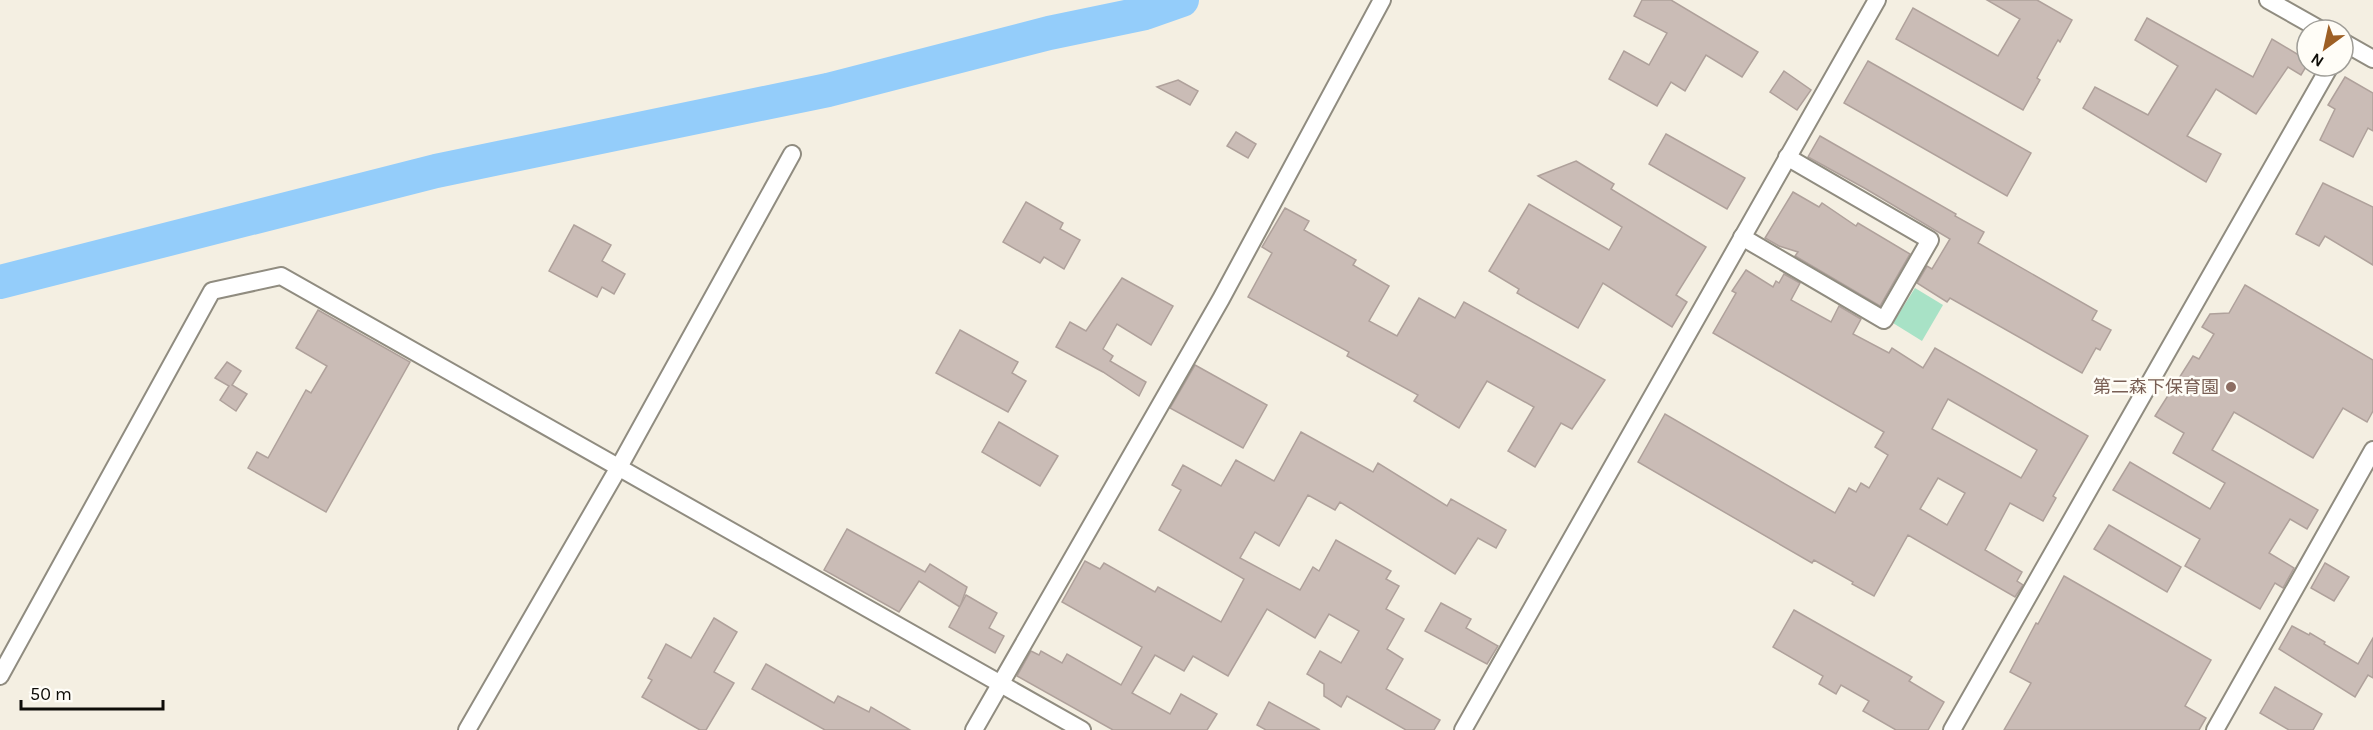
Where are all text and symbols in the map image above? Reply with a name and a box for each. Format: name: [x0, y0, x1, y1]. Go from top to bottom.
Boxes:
north arrow: [2295, 18, 2355, 78]
text: N: [2307, 49, 2327, 71]
place label: 第二森下保育園: [2093, 376, 2219, 398]
marker: 第二森下保育園: [2224, 380, 2238, 394]
scale bar: [21, 673, 164, 711]
text: 50 m: [30, 683, 72, 705]

